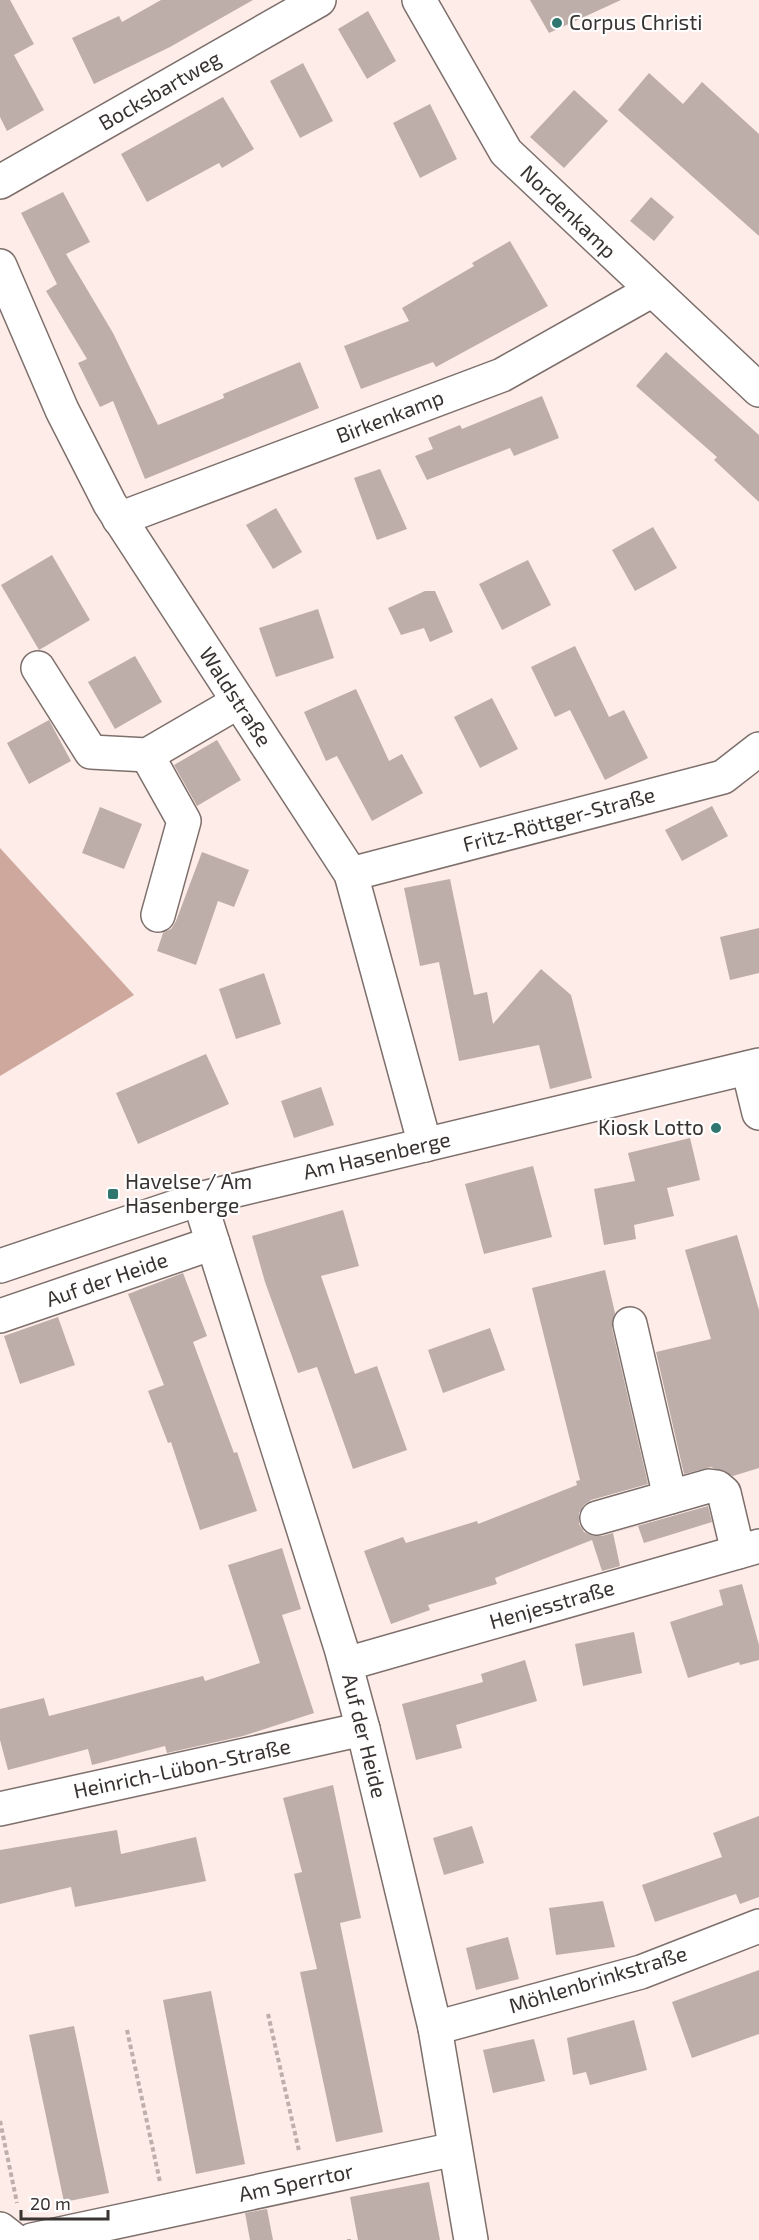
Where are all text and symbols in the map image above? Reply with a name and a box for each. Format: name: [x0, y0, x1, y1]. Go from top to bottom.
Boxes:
place label: Corpus Christi: [569, 9, 703, 34]
marker: Corpus Christi: [550, 16, 564, 30]
street label: Bocksbartweg: [94, 45, 225, 135]
street label: Nordenkamp: [516, 159, 622, 263]
street label: Birkenkamp: [332, 384, 447, 448]
street label: Waldstraße: [195, 642, 278, 751]
street label: Fritz-Röttger-Straße: [460, 781, 657, 856]
place label: Kiosk Lotto: [598, 1114, 704, 1139]
marker: Kiosk Lotto: [709, 1121, 723, 1135]
street label: Am Hasenberge: [301, 1125, 453, 1184]
place label: Havelse / Am Hasenberge: [125, 1168, 252, 1217]
marker: Havelse / Am Hasenberge: [106, 1187, 120, 1201]
street label: Auf der Heide: [42, 1246, 171, 1311]
street label: Henjesstraße: [486, 1574, 617, 1634]
street label: Auf der Heide: [338, 1671, 393, 1800]
street label: Heinrich-Lübon-Straße: [71, 1732, 293, 1803]
street label: Möhlenbrinkstraße: [506, 1940, 690, 2018]
street label: Am Sperrtor: [236, 2157, 356, 2206]
scale bar: [21, 2183, 108, 2221]
text: 20 m: [30, 2192, 71, 2214]

